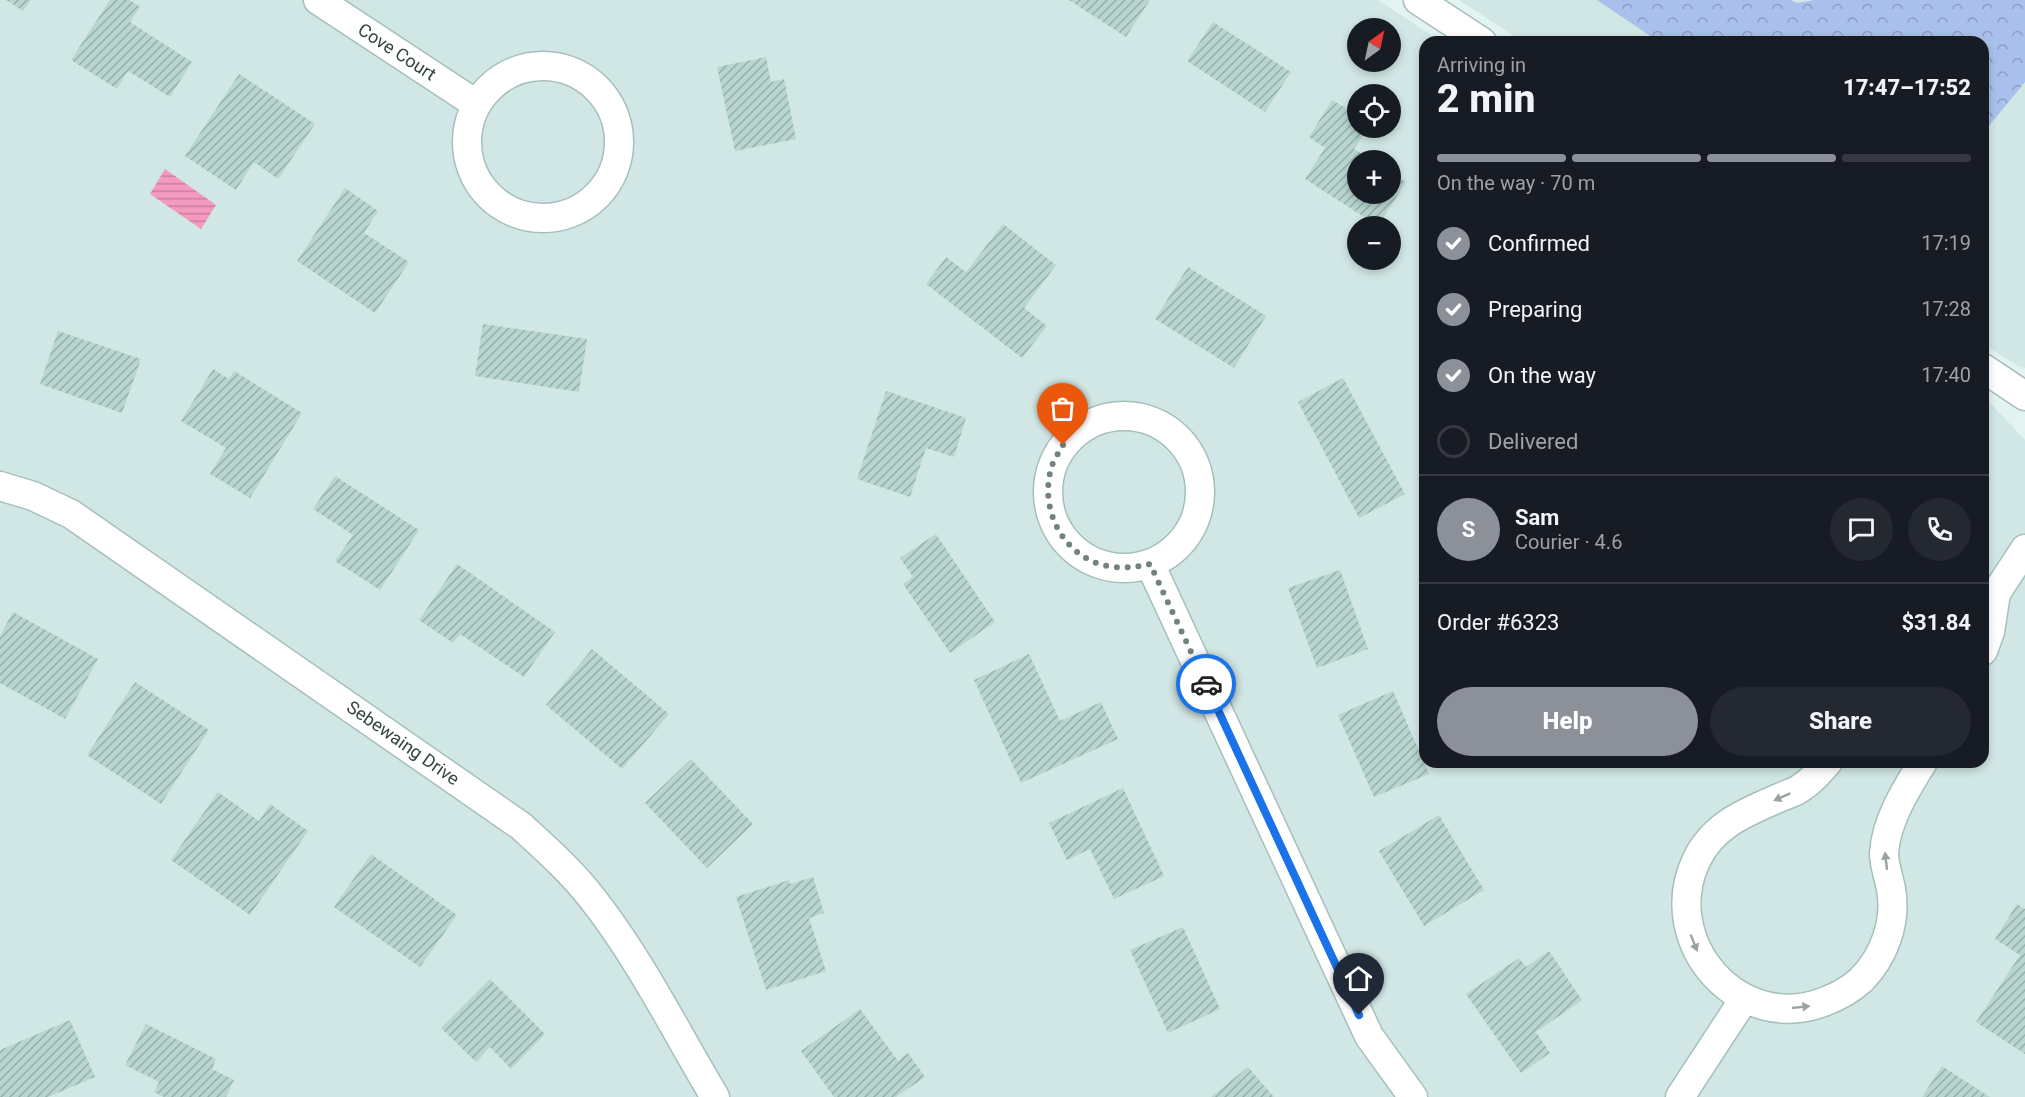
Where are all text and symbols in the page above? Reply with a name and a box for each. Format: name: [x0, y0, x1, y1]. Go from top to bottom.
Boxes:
north arrow: [1347, 18, 1401, 72]
map controls: [1347, 18, 1401, 270]
street label: Cove Court: [354, 19, 440, 85]
text: Arriving in: [1437, 53, 1526, 77]
text: 17:47–17:52: [1843, 75, 1971, 100]
text: 2 min: [1437, 76, 1535, 122]
button: locate: [1347, 84, 1401, 138]
button: +: [1347, 150, 1401, 204]
text: On the way · 70 m: [1437, 171, 1595, 195]
button: −: [1347, 216, 1401, 270]
icon: check: [1437, 227, 1470, 260]
text: Confirmed: [1488, 231, 1590, 256]
text: 17:19: [1921, 231, 1971, 255]
icon: check: [1437, 293, 1470, 326]
text: Preparing: [1488, 297, 1582, 322]
text: 17:28: [1921, 297, 1971, 321]
icon: check: [1437, 359, 1470, 392]
text: On the way: [1488, 363, 1596, 388]
text: 17:40: [1921, 363, 1971, 387]
pin: [1037, 383, 1088, 445]
icon: bag: [1046, 392, 1079, 425]
text: Delivered: [1488, 429, 1578, 454]
button: chat: [1830, 498, 1893, 561]
button: phone: [1908, 498, 1971, 561]
text: Sam: [1515, 505, 1559, 530]
text: S: [1462, 517, 1475, 542]
text: Courier · 4.6: [1515, 530, 1622, 554]
text: Order #6323: [1437, 610, 1559, 635]
text: $31.84: [1902, 610, 1971, 635]
courier: [1176, 654, 1236, 714]
icon: car: [1190, 668, 1223, 701]
button: Help: [1437, 687, 1698, 756]
button: Share: [1710, 687, 1971, 756]
street label: Sebewaing Drive: [343, 696, 464, 789]
one-way arrow: [1772, 792, 1790, 802]
one-way arrow: [1881, 851, 1891, 870]
one-way arrow: [1690, 934, 1699, 952]
pin: [1333, 953, 1384, 1015]
icon: home: [1342, 962, 1375, 995]
one-way arrow: [1792, 1002, 1811, 1012]

